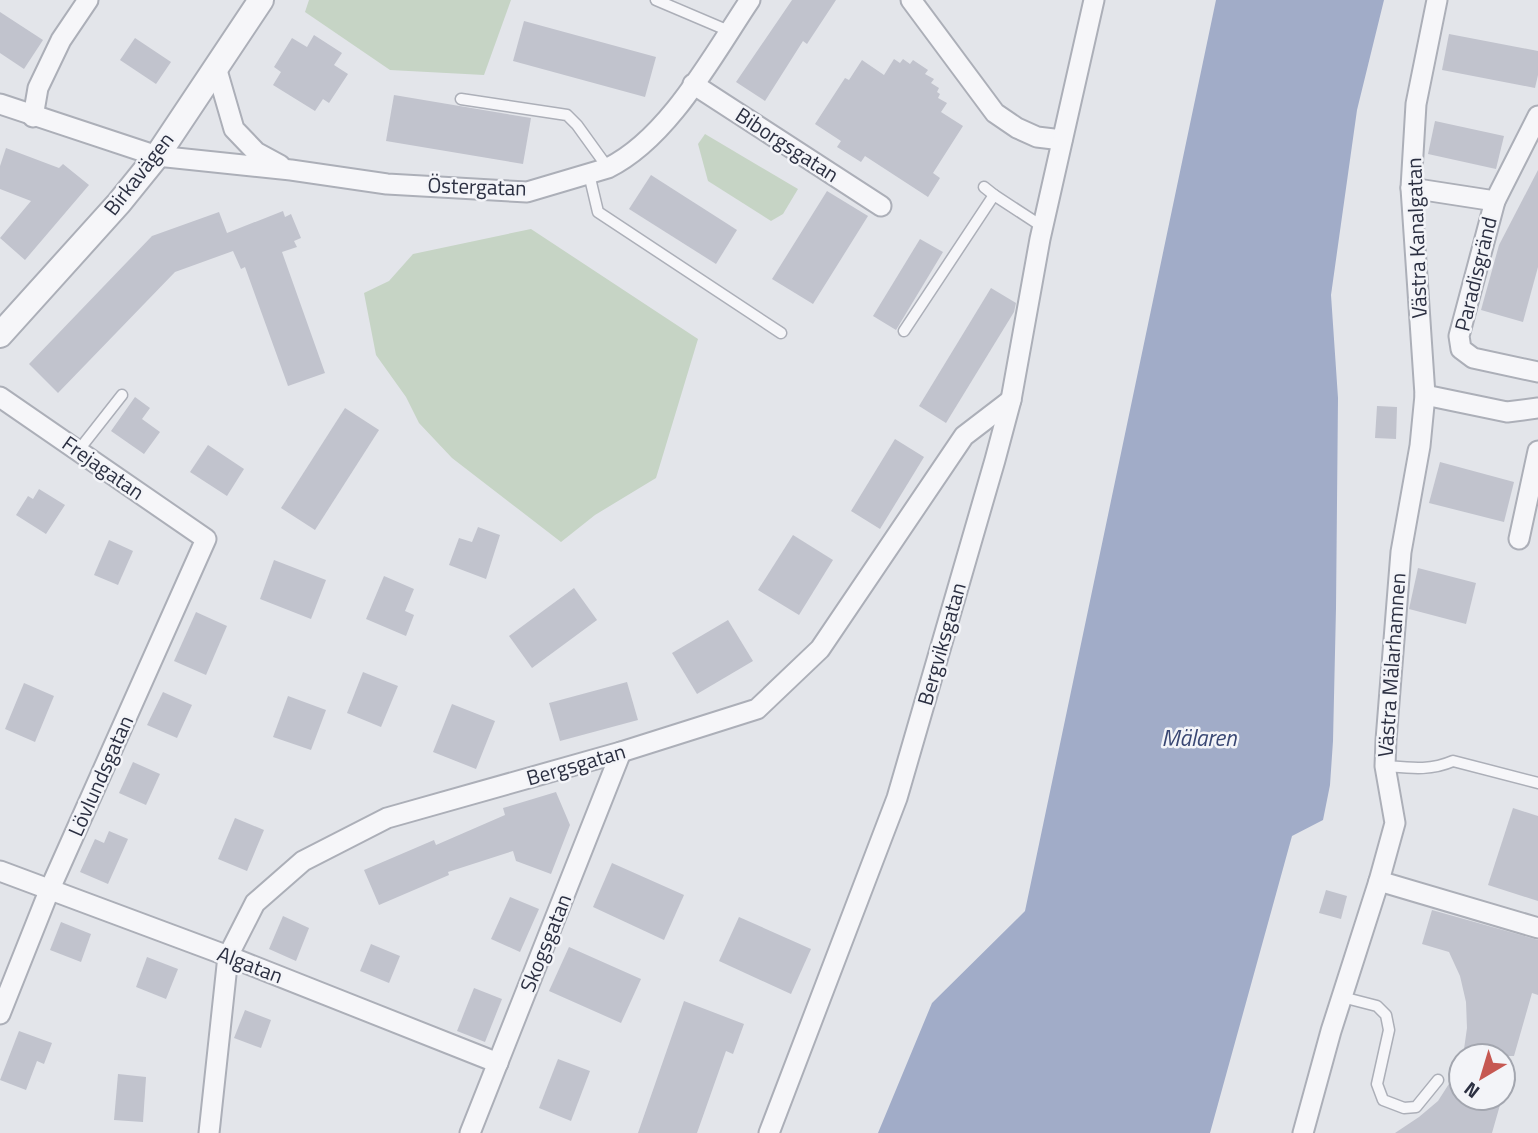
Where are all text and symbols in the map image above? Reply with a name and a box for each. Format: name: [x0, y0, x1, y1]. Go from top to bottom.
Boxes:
street label: Biborgsgatan: [729, 99, 846, 190]
street label: Birkavägen: [95, 125, 181, 222]
street label: Västra Kanalgatan: [1397, 157, 1435, 319]
street label: Östergatan: [427, 168, 527, 204]
street label: Paradisgränd: [1445, 213, 1505, 334]
street label: Frejagatan: [56, 427, 151, 507]
street label: Västra Mälarhamnen: [1369, 572, 1413, 758]
street label: Bergviksgatan: [908, 579, 974, 709]
street label: Lövlundsgatan: [59, 710, 141, 841]
water label: Mälaren: [1162, 720, 1237, 755]
street label: Bergsgatan: [522, 735, 629, 793]
street label: Skogsgatan: [511, 889, 579, 996]
street label: Algatan: [213, 937, 288, 991]
north arrow: [1447, 1042, 1517, 1112]
text: N: [1457, 1075, 1485, 1106]

